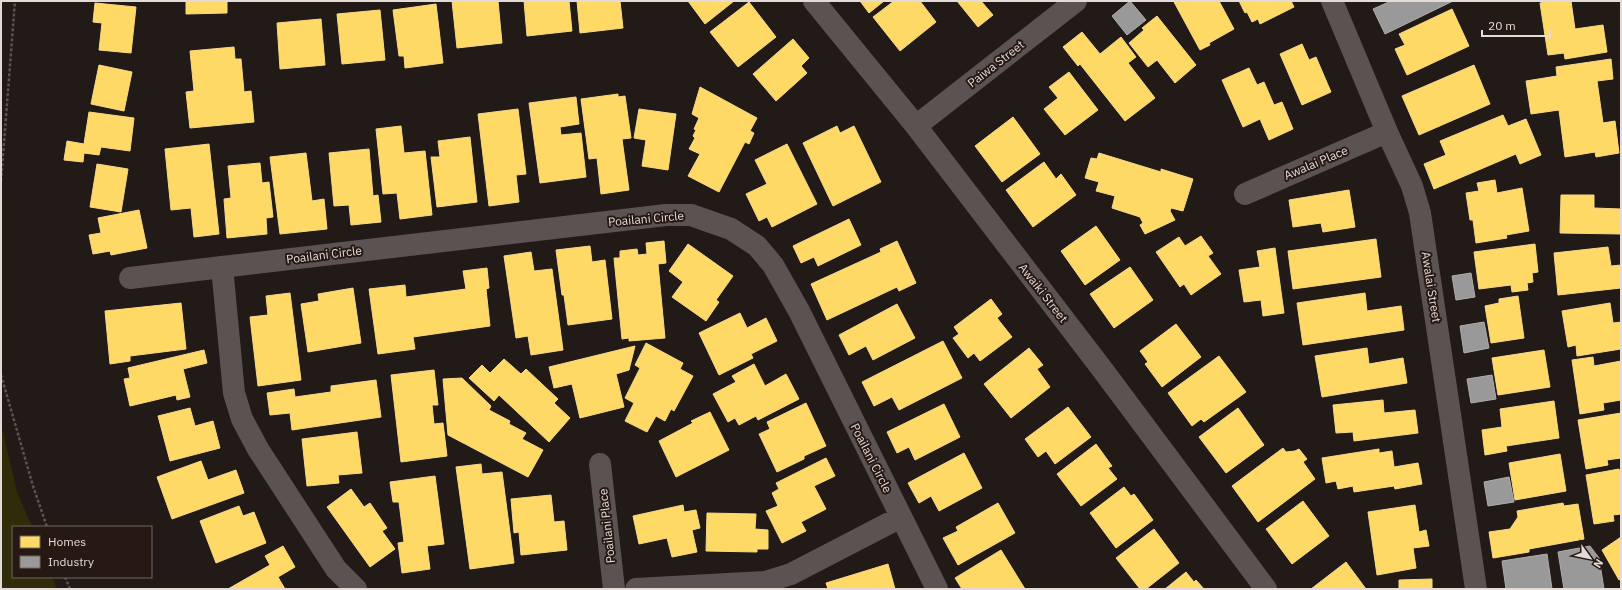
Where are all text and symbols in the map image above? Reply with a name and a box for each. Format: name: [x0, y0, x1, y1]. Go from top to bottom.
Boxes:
scale bar: [1482, 12, 1550, 38]
text: 20 m: [1488, 18, 1516, 33]
street label: Paiwa Street: [964, 37, 1027, 90]
street label: Awalai Place: [1282, 142, 1350, 183]
street label: Poailani Circle: [607, 208, 685, 229]
street label: Poailani Circle: [285, 242, 363, 267]
street label: Awalai Street: [1418, 250, 1444, 323]
street label: Awaiki Street: [1016, 260, 1071, 325]
street label: Poailani Circle: [847, 420, 896, 495]
street label: Poailani Place: [595, 488, 618, 564]
legend: [12, 526, 152, 578]
text: Homes: [48, 534, 86, 549]
north arrow: [1570, 538, 1610, 578]
text: Industry: [48, 554, 94, 569]
text: N: [1590, 556, 1606, 571]

